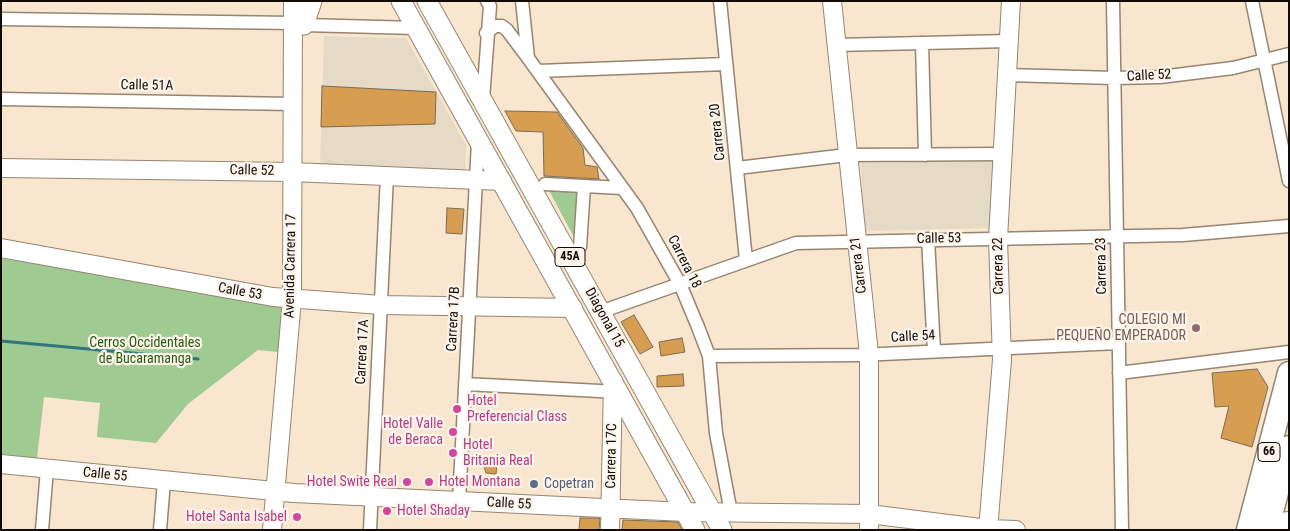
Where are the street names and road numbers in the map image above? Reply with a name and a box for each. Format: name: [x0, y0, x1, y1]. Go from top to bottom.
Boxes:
street label: Calle 52: [1126, 66, 1172, 86]
street label: Calle 51A: [120, 77, 174, 95]
street label: Carrera 20: [707, 103, 729, 161]
street label: Calle 52: [230, 162, 274, 180]
street label: Avenida Carrera 17: [282, 214, 300, 318]
street label: Calle 53: [917, 230, 961, 248]
street label: Carrera 18: [663, 233, 705, 291]
street label: Carrera 21: [847, 236, 871, 294]
street label: Carrera 22: [990, 237, 1008, 295]
street label: Carrera 23: [1093, 237, 1111, 295]
road number: 45A: [555, 248, 585, 266]
street label: Calle 53: [217, 280, 263, 304]
street label: Diagonal 15: [581, 285, 627, 351]
street label: Carrera 17B: [444, 286, 464, 352]
street label: Carrera 17A: [353, 319, 373, 385]
street label: Calle 54: [890, 327, 936, 347]
street label: Carrera 17C: [603, 423, 621, 489]
road number: 66: [1258, 442, 1280, 462]
street label: Calle 55: [82, 464, 128, 486]
street label: Calle 55: [486, 494, 532, 514]

